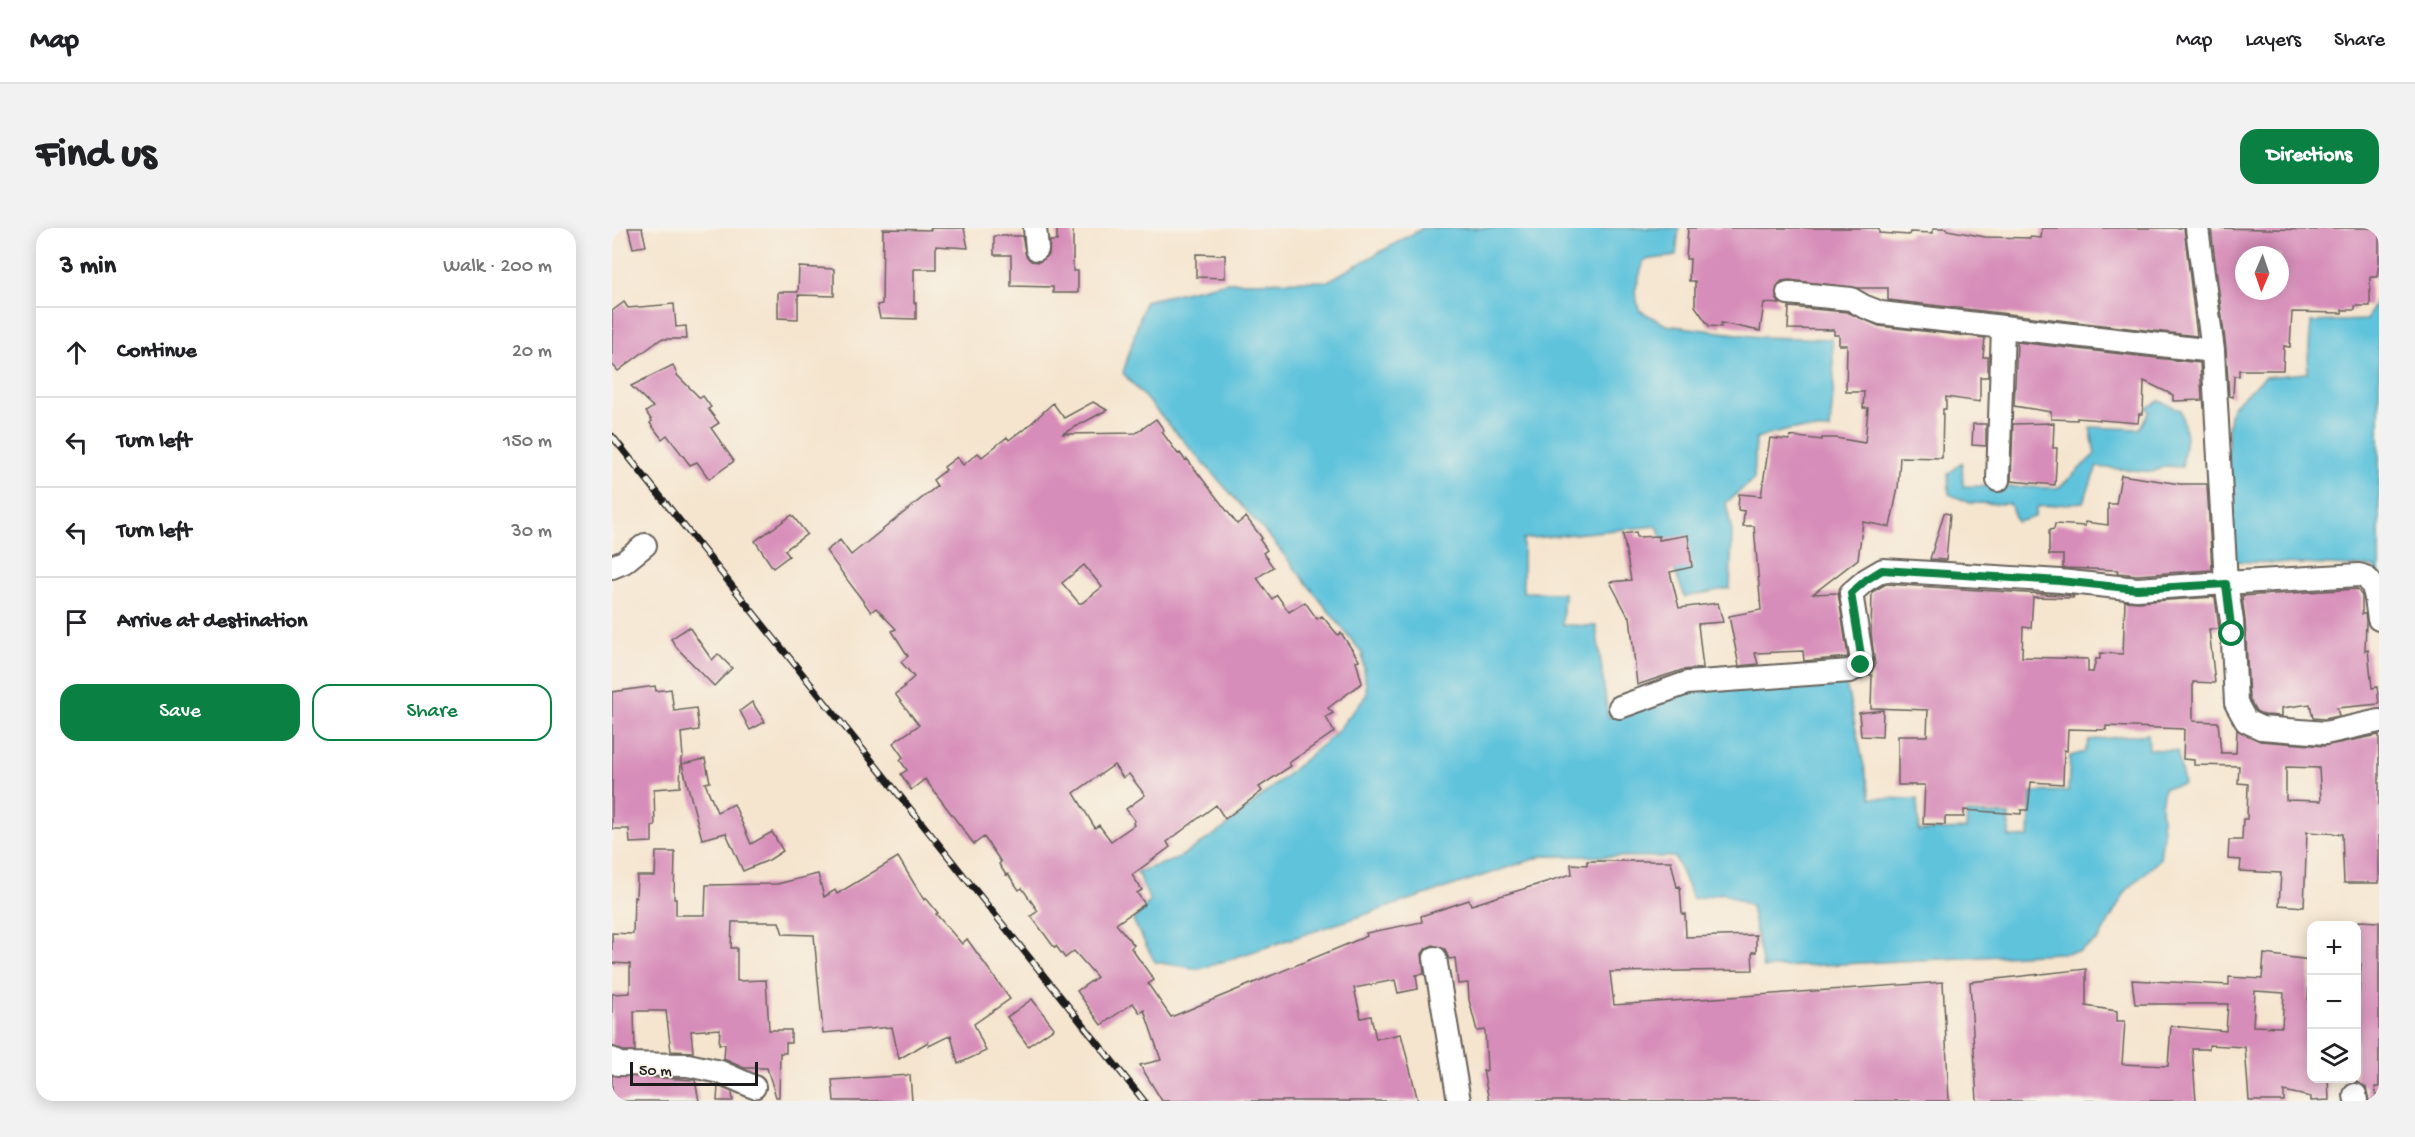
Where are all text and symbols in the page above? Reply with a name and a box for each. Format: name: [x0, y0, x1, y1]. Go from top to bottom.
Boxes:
text: Map: [30, 25, 79, 58]
text: Map: [2176, 29, 2212, 54]
text: Layers: [2245, 29, 2301, 54]
text: Share: [2334, 29, 2385, 54]
button: Directions: [2240, 129, 2379, 184]
text: Find us: [36, 132, 156, 181]
north arrow: [2235, 246, 2289, 300]
text: 3 min: [60, 252, 116, 283]
text: Walk · 200 m: [443, 256, 552, 279]
icon: ahead: [60, 336, 93, 369]
text: Continue: [117, 339, 197, 365]
text: 20 m: [512, 341, 552, 364]
icon: left: [60, 426, 93, 459]
text: Turn left: [117, 429, 191, 455]
text: 150 m: [503, 431, 552, 454]
icon: left: [60, 516, 93, 549]
text: Turn left: [117, 519, 191, 545]
text: 30 m: [511, 521, 552, 544]
icon: arrive: [60, 606, 93, 639]
text: Arrive at destination: [117, 609, 307, 635]
route start: [2218, 620, 2244, 646]
route end: [1847, 651, 1873, 677]
button: Save: [60, 684, 300, 741]
button: Share: [312, 684, 552, 741]
map controls: [2307, 921, 2361, 1083]
button: +: [2307, 921, 2361, 975]
button: −: [2307, 975, 2361, 1029]
button: layers: [2307, 1029, 2361, 1083]
scale bar: [630, 1059, 758, 1086]
text: 50 m: [639, 1063, 672, 1082]

